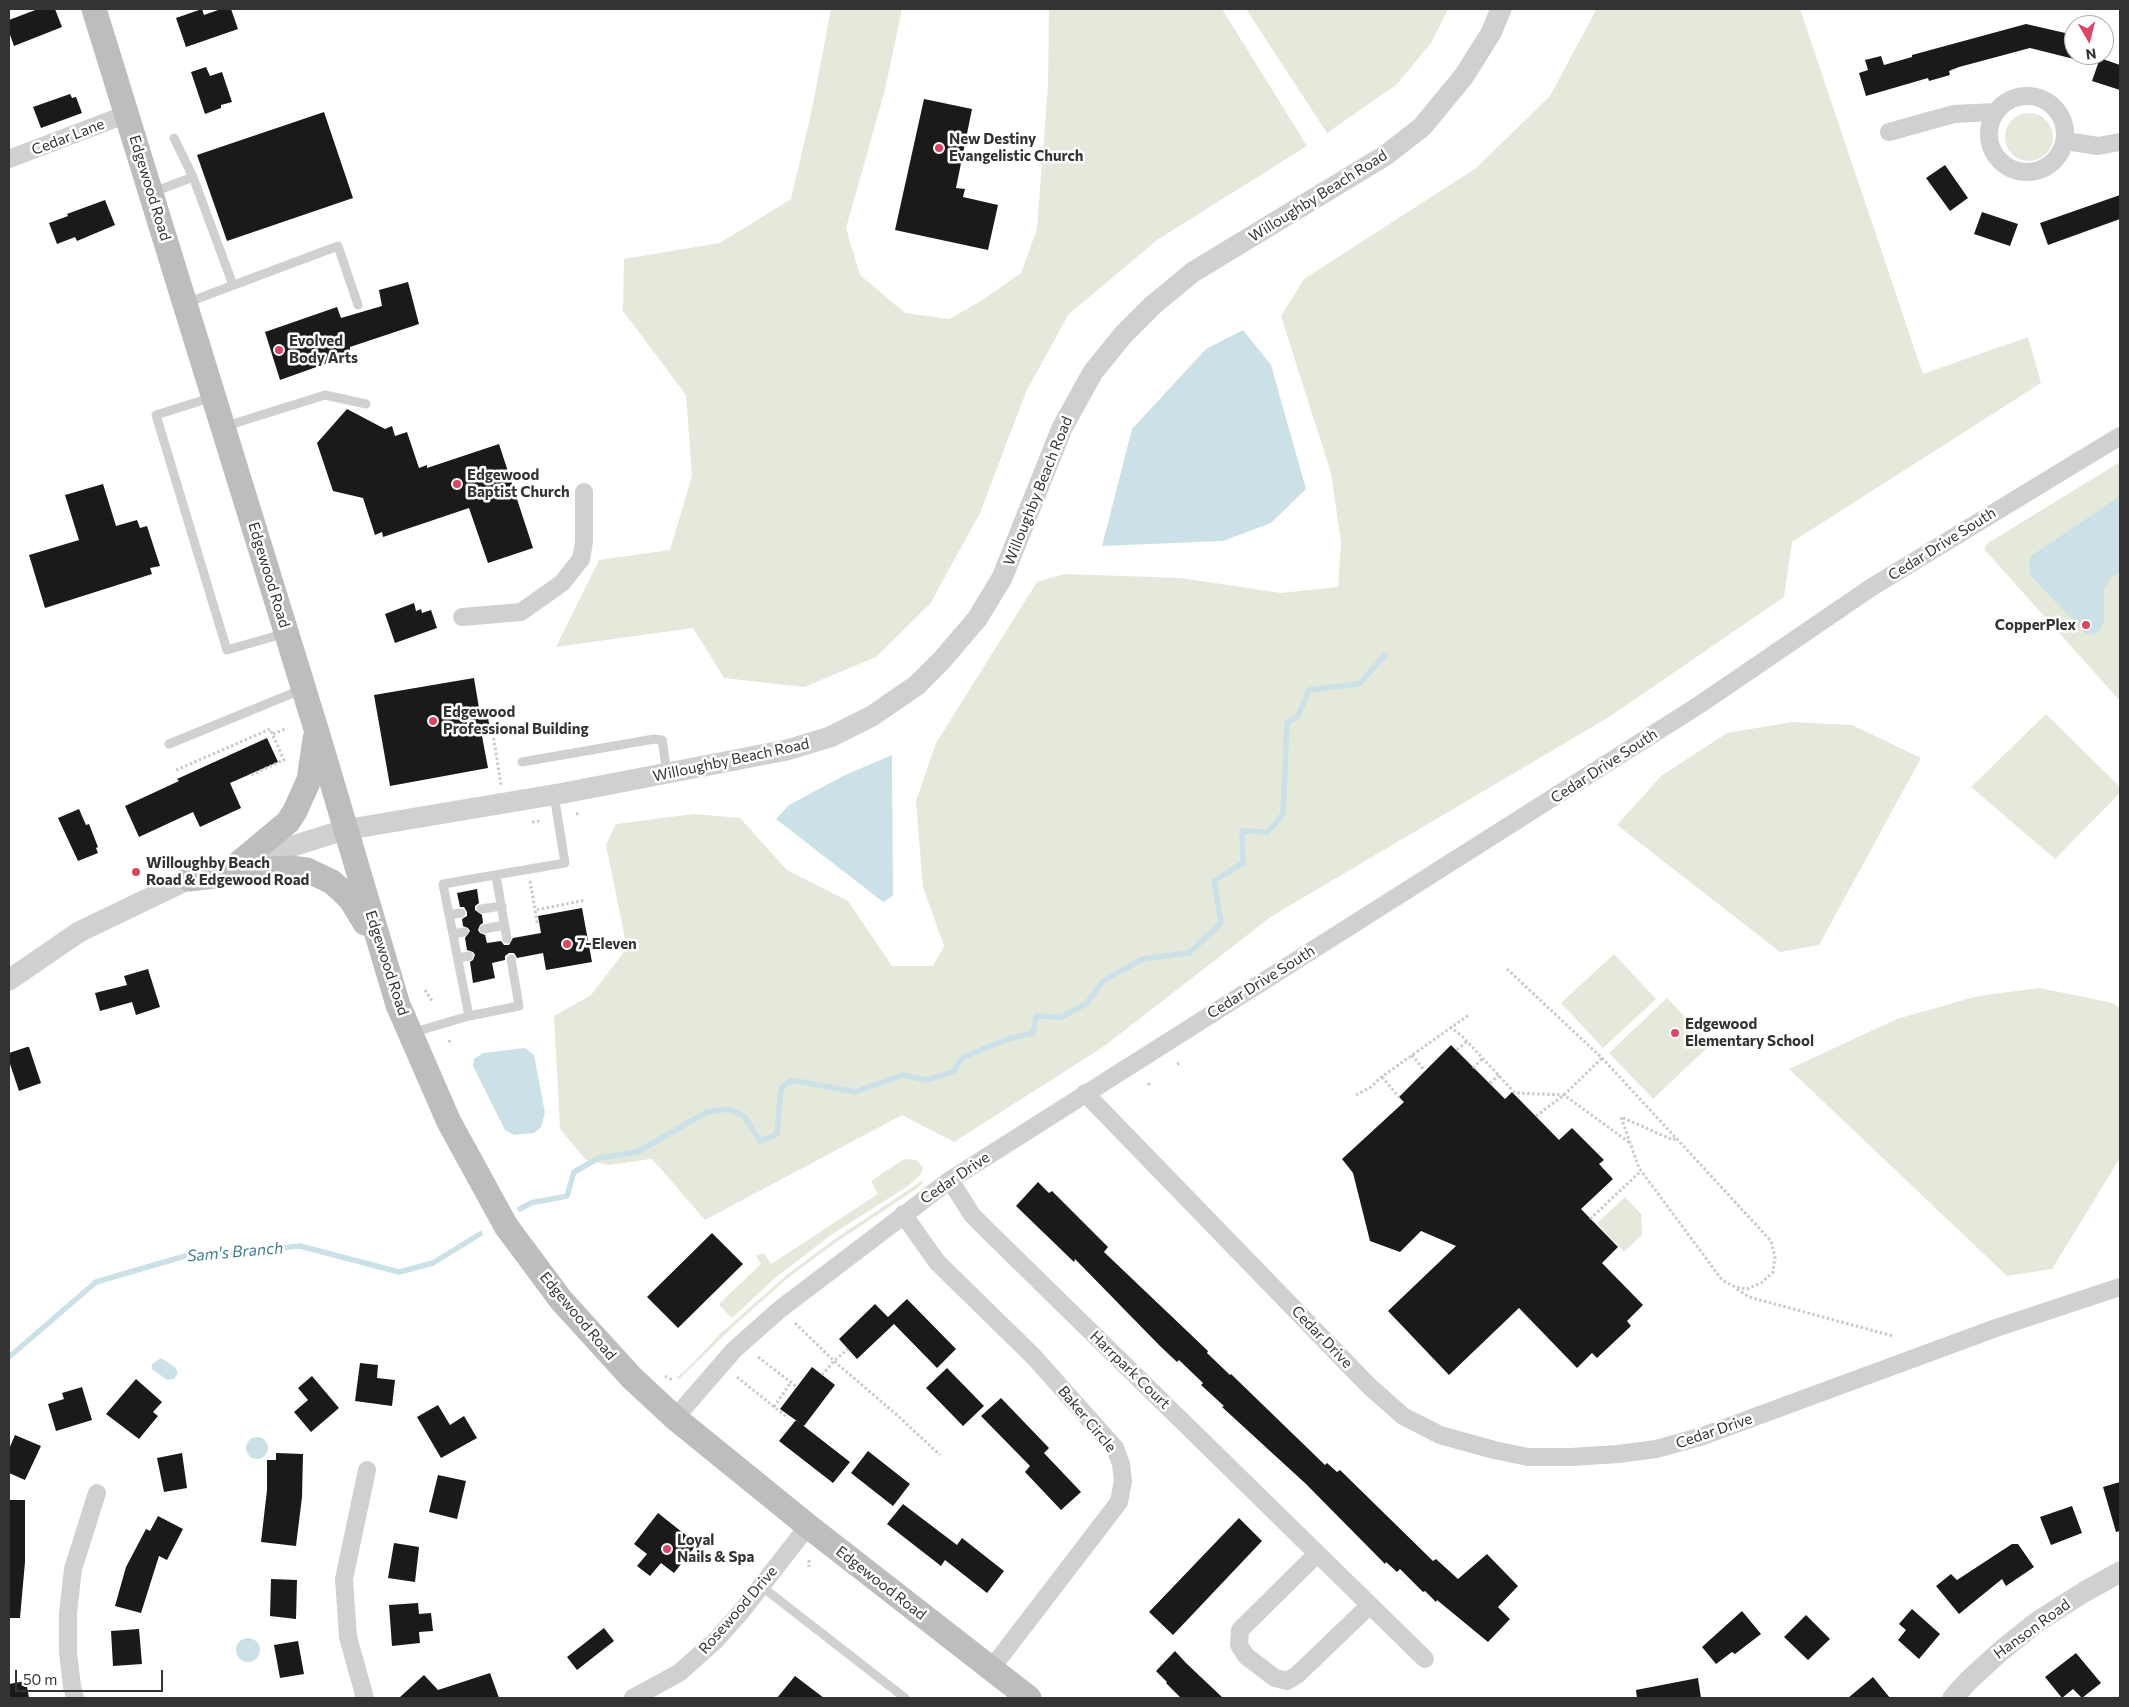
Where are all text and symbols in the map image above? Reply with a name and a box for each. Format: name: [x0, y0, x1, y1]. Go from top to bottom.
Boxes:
north arrow: [2064, 15, 2114, 65]
text: N: [2085, 45, 2097, 64]
street label: Cedar Lane: [29, 115, 107, 159]
place label: New Destiny Evangelistic Church: [949, 130, 1083, 165]
street label: Edgewood Road: [125, 133, 175, 243]
marker: New Destiny Evangelistic Church: [933, 142, 945, 154]
street label: Willoughby Beach Road: [1246, 146, 1390, 246]
place label: Evolved Body Arts: [289, 332, 358, 367]
marker: Evolved Body Arts: [273, 344, 285, 356]
street label: Willoughby Beach Road: [1000, 414, 1076, 568]
place label: Edgewood Baptist Church: [467, 466, 570, 501]
marker: Edgewood Baptist Church: [451, 478, 463, 490]
street label: Cedar Drive South: [1885, 504, 1999, 584]
street label: Edgewood Road: [244, 520, 294, 630]
place label: CopperPlex: [1995, 616, 2076, 634]
marker: CopperPlex: [2080, 619, 2092, 631]
place label: Edgewood Professional Building: [443, 703, 589, 738]
marker: Edgewood Professional Building: [427, 715, 439, 727]
street label: Cedar Drive South: [1547, 725, 1661, 807]
street label: Willoughby Beach Road: [651, 735, 811, 785]
place label: Willoughby Beach Road & Edgewood Road: [146, 854, 309, 889]
marker: Willoughby Beach Road & Edgewood Road: [130, 866, 142, 878]
street label: Edgewood Road: [362, 908, 412, 1018]
place label: 7-Eleven: [577, 935, 637, 953]
marker: 7-Eleven: [561, 938, 573, 950]
street label: Cedar Drive South: [1204, 942, 1318, 1022]
place label: Edgewood Elementary School: [1685, 1015, 1814, 1050]
marker: Edgewood Elementary School: [1669, 1027, 1681, 1039]
street label: Cedar Drive: [917, 1148, 993, 1208]
water label: Sam's Branch: [186, 1238, 284, 1266]
street label: Edgewood Road: [536, 1268, 620, 1364]
street label: Cedar Drive: [1288, 1302, 1356, 1372]
street label: Harrpark Court: [1086, 1327, 1174, 1413]
street label: Baker Circle: [1054, 1382, 1120, 1456]
street label: Cedar Drive: [1673, 1410, 1755, 1452]
place label: Loyal Nails & Spa: [677, 1531, 754, 1566]
street label: Edgewood Road: [832, 1542, 930, 1624]
marker: Loyal Nails & Spa: [661, 1543, 673, 1555]
street label: Rosewood Drive: [695, 1562, 781, 1658]
street label: Hanson Road: [1990, 1595, 2074, 1663]
scale bar: [18, 1660, 165, 1692]
text: 50 m: [23, 1670, 57, 1688]

